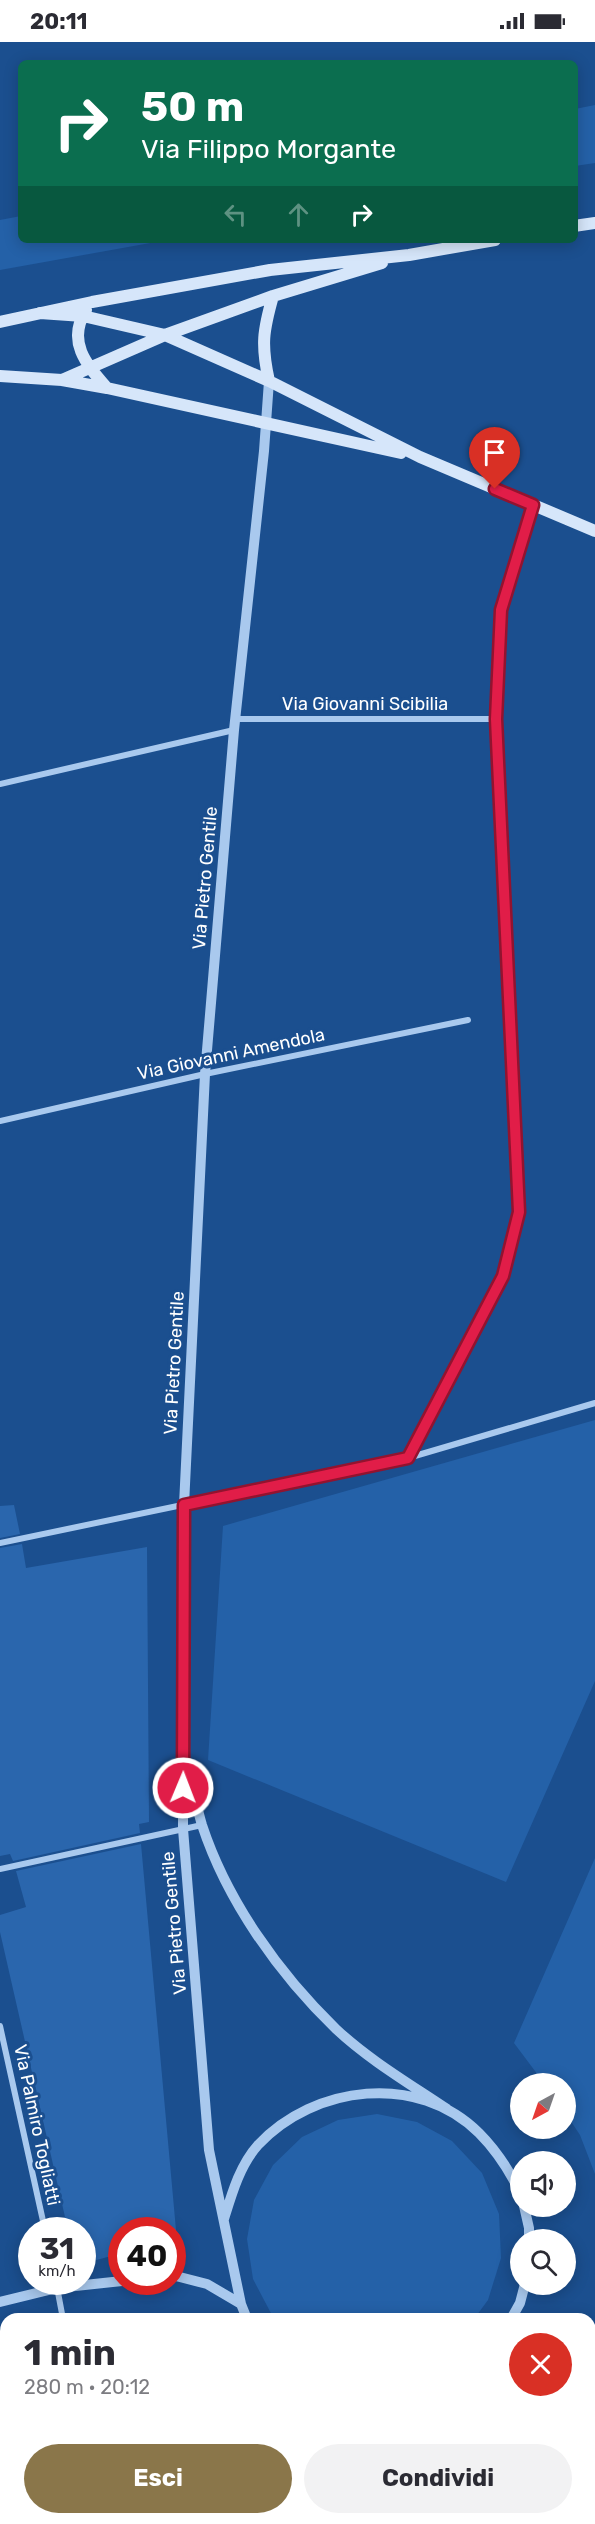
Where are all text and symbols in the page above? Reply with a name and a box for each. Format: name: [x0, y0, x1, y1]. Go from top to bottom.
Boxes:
text: 20:11: [30, 8, 88, 35]
text: 50 m: [141, 82, 244, 132]
icon: right: [42, 84, 120, 162]
text: Via Filippo Morgante: [141, 133, 396, 165]
icon: left: [219, 198, 252, 231]
icon: ahead: [282, 198, 315, 231]
icon: right: [345, 198, 378, 231]
pin: [469, 427, 520, 489]
icon: arrive: [478, 436, 511, 469]
street label: Via Giovanni Scibilia: [282, 693, 448, 715]
street label: Via Pietro Gentile: [188, 805, 222, 951]
street label: Via Giovanni Amendola: [135, 1023, 327, 1085]
street label: Via Pietro Gentile: [159, 1291, 189, 1435]
position arrow: [151, 1756, 215, 1820]
street label: Via Pietro Gentile: [157, 1850, 191, 1996]
street label: Via Palmiro Togliatti: [9, 2042, 65, 2208]
north arrow: [510, 2073, 576, 2139]
map controls: [510, 2073, 576, 2295]
button: sound: [510, 2151, 576, 2217]
speed limit sign: 40: [108, 2217, 186, 2295]
button: search: [510, 2229, 576, 2295]
text: 31: [40, 2231, 74, 2267]
text: km/h: [38, 2262, 76, 2280]
text: 1 min: [24, 2331, 116, 2374]
button: close: [509, 2333, 572, 2396]
text: 280 m · 20:12: [24, 2375, 150, 2399]
button: Esci: [24, 2444, 292, 2513]
button: Condividi: [304, 2444, 572, 2513]

